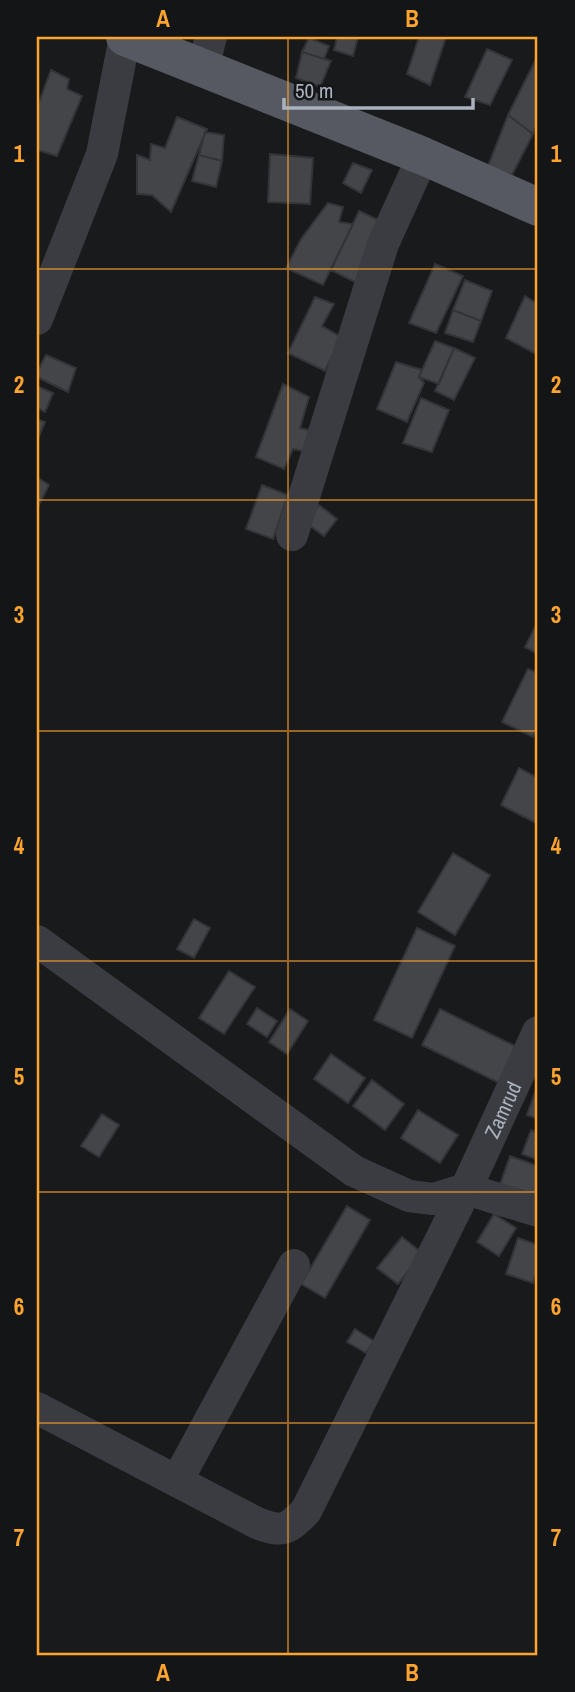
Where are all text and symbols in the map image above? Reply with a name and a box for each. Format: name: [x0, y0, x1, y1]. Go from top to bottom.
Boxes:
text: A: [156, 3, 170, 34]
text: B: [405, 3, 419, 34]
scale bar: [284, 66, 474, 110]
text: 50 m: [295, 76, 333, 105]
text: 1: [14, 138, 25, 169]
text: 1: [551, 138, 562, 169]
text: 2: [14, 369, 24, 400]
text: 2: [551, 369, 561, 400]
text: 3: [14, 599, 24, 630]
text: 3: [551, 599, 561, 630]
text: 4: [14, 830, 25, 861]
text: 4: [551, 830, 562, 861]
text: 5: [14, 1061, 24, 1092]
text: 5: [551, 1061, 561, 1092]
street label: Zamrud: [477, 1077, 528, 1143]
text: 6: [14, 1291, 24, 1322]
text: 6: [551, 1291, 561, 1322]
text: 7: [14, 1522, 24, 1553]
text: 7: [551, 1522, 561, 1553]
text: A: [156, 1657, 170, 1688]
text: B: [405, 1657, 419, 1688]

